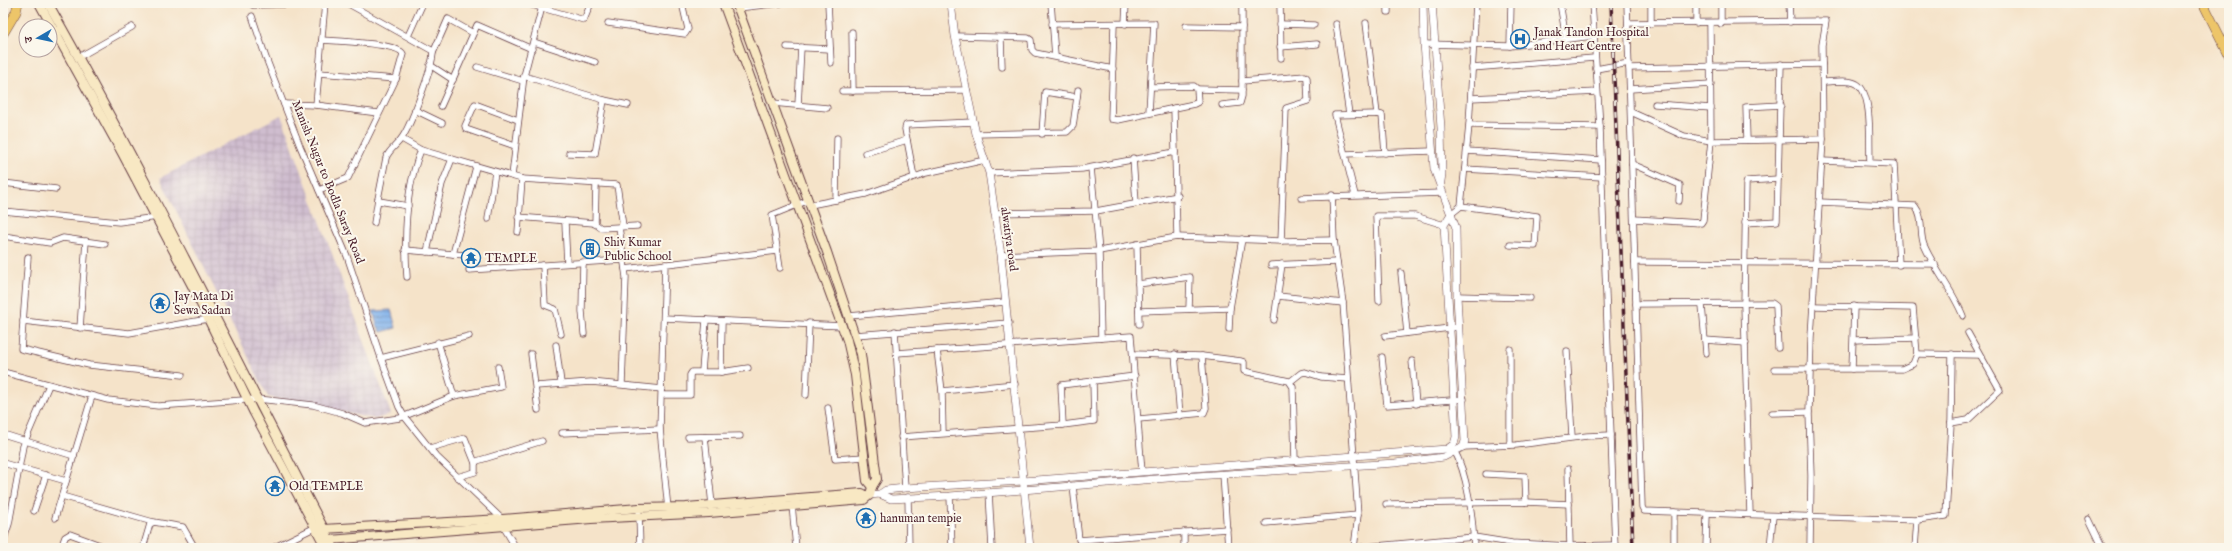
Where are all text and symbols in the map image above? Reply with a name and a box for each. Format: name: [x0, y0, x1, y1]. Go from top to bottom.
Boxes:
north arrow: [18, 18, 58, 58]
place label: Janak Tandon Hospital and Heart Centre: [1532, 25, 1649, 54]
hospital icon: Janak Tandon Hospital and Heart Centre: [1509, 28, 1531, 50]
text: उ: [22, 34, 37, 44]
street label: Manish Nagar to Bodla Saray Road: [288, 98, 368, 266]
street label: alwatiya road: [997, 206, 1021, 273]
place label: Shiv Kumar Public School: [604, 235, 672, 264]
building icon: Shiv Kumar Public School: [579, 238, 601, 260]
temple icon: TEMPLE: [460, 247, 482, 269]
place label: TEMPLE: [485, 251, 537, 266]
place label: Jay Mata Di Sewa Sadan: [172, 289, 233, 318]
temple icon: Jay Mata Di Sewa Sadan: [149, 292, 171, 314]
temple icon: Old TEMPLE: [264, 475, 286, 497]
place label: Old TEMPLE: [289, 479, 363, 494]
temple icon: hanuman tempie: [855, 507, 877, 529]
place label: hanuman tempie: [880, 511, 962, 527]

